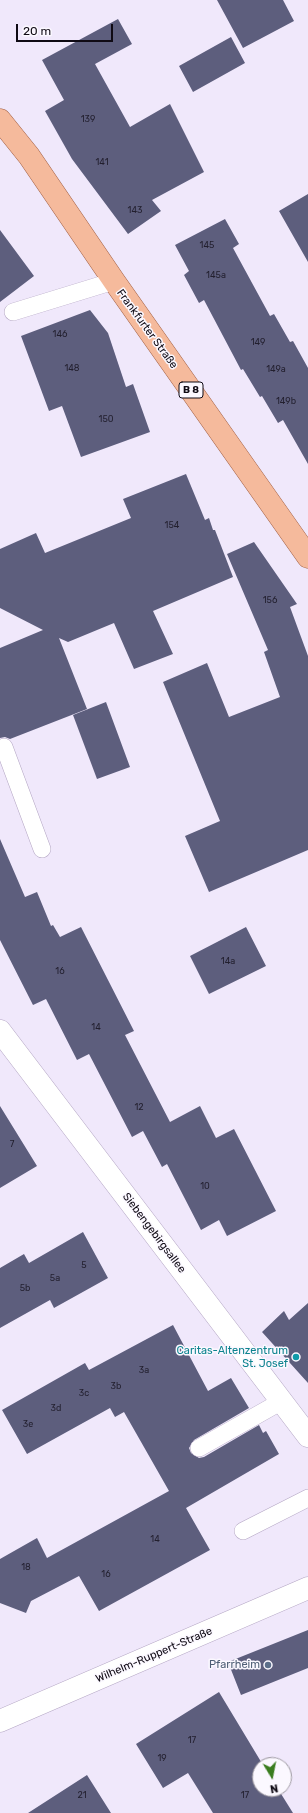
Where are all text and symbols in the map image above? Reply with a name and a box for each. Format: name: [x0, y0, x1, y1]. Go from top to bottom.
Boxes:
scale bar: [18, 16, 115, 42]
text: 20 m: [23, 24, 51, 38]
house number: 139: [81, 114, 95, 124]
house number: 141: [95, 157, 109, 167]
house number: 143: [128, 205, 142, 215]
house number: 145: [200, 240, 214, 250]
house number: 145a: [206, 270, 226, 280]
street label: Frankfurter Straße: [114, 287, 180, 371]
house number: 146: [53, 329, 67, 339]
house number: 149: [251, 337, 265, 347]
house number: 148: [64, 363, 80, 373]
house number: 149a: [266, 364, 286, 374]
road number: B 8: [179, 382, 203, 398]
house number: 149b: [276, 396, 296, 406]
house number: 150: [99, 414, 113, 424]
house number: 154: [165, 520, 179, 530]
house number: 156: [263, 595, 277, 605]
house number: 14a: [221, 956, 235, 966]
house number: 16: [55, 966, 65, 976]
house number: 14: [91, 1022, 101, 1032]
house number: 12: [134, 1102, 144, 1112]
house number: 7: [10, 1139, 14, 1149]
house number: 10: [200, 1181, 210, 1191]
street label: Siebengebirgsallee: [120, 1190, 188, 1276]
house number: 5: [81, 1260, 87, 1270]
house number: 5a: [50, 1273, 60, 1283]
house number: 5b: [20, 1283, 30, 1293]
place label: Caritas-Altenzentrum St. Josef: [176, 1344, 288, 1370]
marker: Caritas-Altenzentrum St. Josef: [291, 1352, 301, 1362]
house number: 3a: [139, 1365, 149, 1375]
house number: 3b: [111, 1381, 121, 1391]
house number: 3c: [79, 1388, 89, 1398]
house number: 3d: [51, 1403, 61, 1413]
house number: 3e: [23, 1419, 33, 1429]
house number: 14: [150, 1534, 160, 1544]
house number: 18: [21, 1562, 31, 1572]
house number: 16: [101, 1569, 111, 1579]
street label: Wilhelm-Ruppert-Straße: [94, 1624, 214, 1686]
place label: Pfarrheim: [209, 1658, 260, 1672]
marker: Pfarrheim: [263, 1660, 273, 1670]
house number: 17: [188, 1735, 196, 1745]
house number: 19: [157, 1753, 167, 1763]
north arrow: [252, 1757, 292, 1797]
text: N: [269, 1781, 279, 1795]
house number: 21: [77, 1790, 87, 1800]
house number: 17: [241, 1790, 249, 1800]

